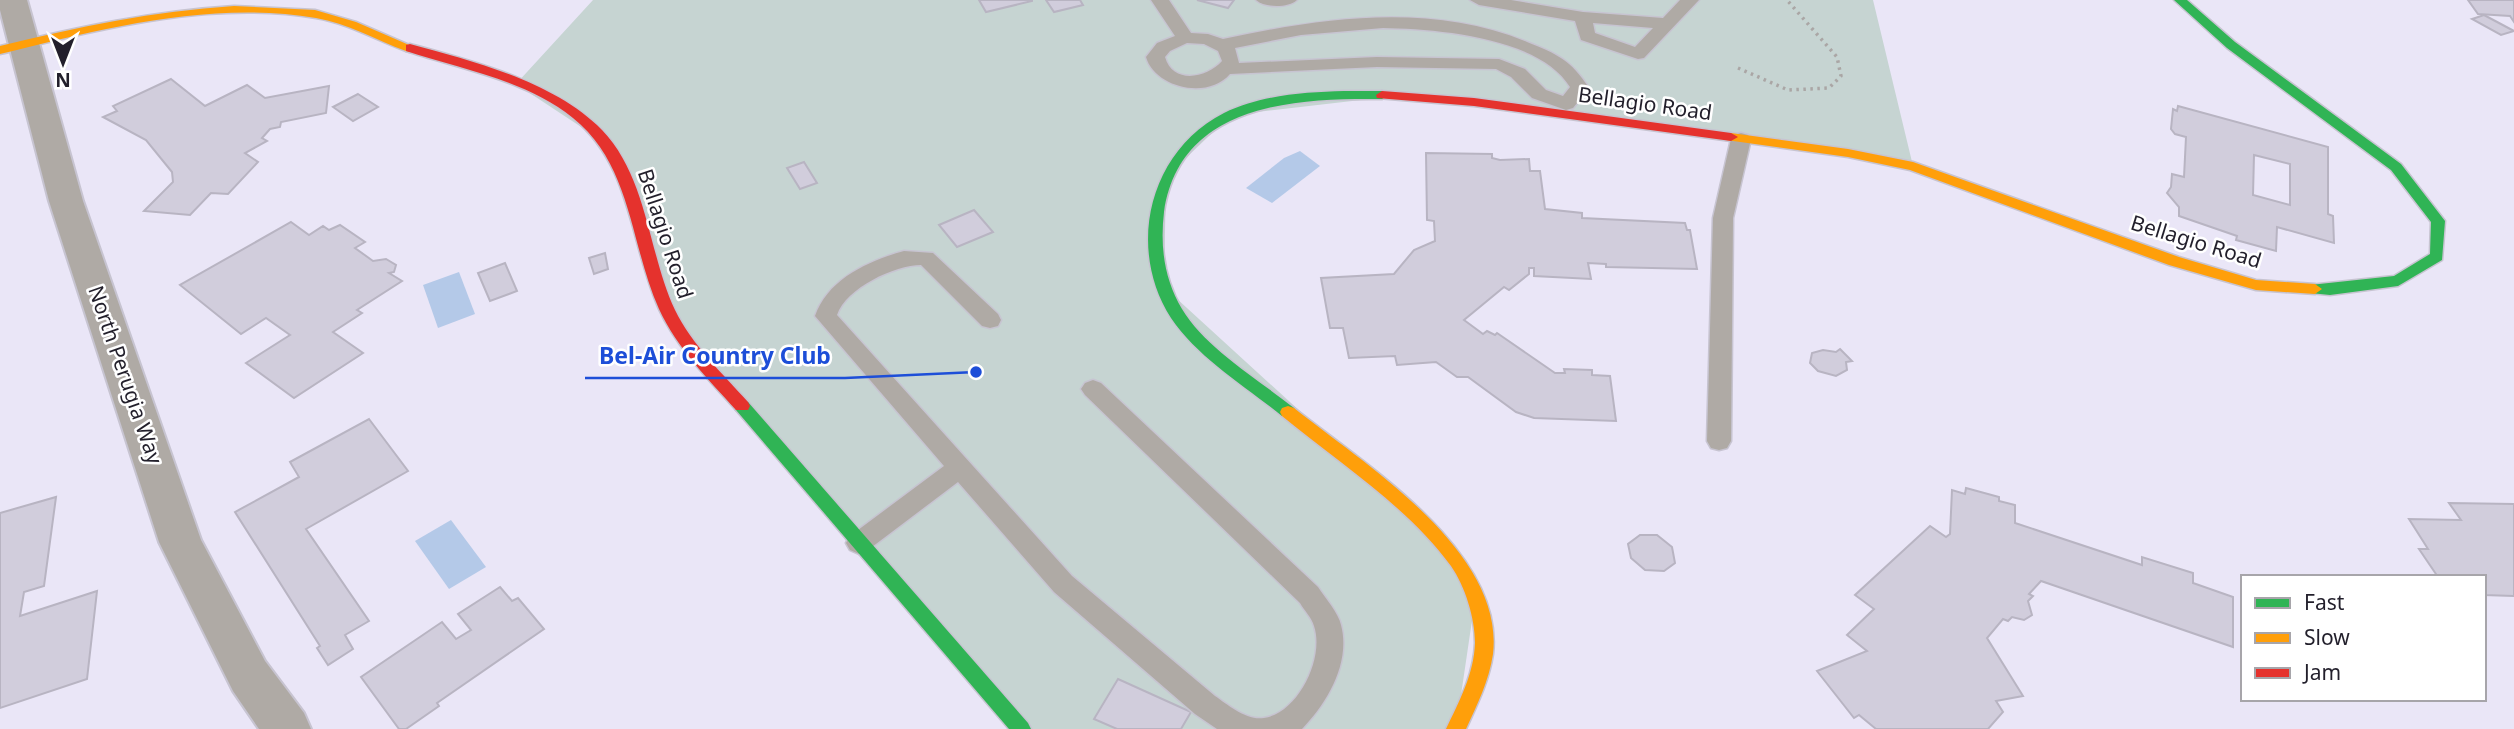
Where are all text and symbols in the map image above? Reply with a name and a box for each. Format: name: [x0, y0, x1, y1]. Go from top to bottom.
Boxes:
north arrow: [28, 28, 98, 98]
text: N: [55, 67, 71, 93]
street label: Bellagio Road: [1576, 80, 1714, 126]
street label: Bellagio Road: [632, 165, 700, 302]
street label: Bellagio Road: [2128, 208, 2265, 274]
street label: North Perugia Way: [82, 282, 170, 468]
callout: Bel-Air Country Club: [585, 334, 845, 378]
text: Bel-Air Country Club: [599, 339, 831, 371]
legend: [2241, 575, 2486, 701]
text: Fast: [2304, 588, 2345, 616]
text: Slow: [2304, 623, 2350, 651]
text: Jam: [2302, 658, 2341, 686]

